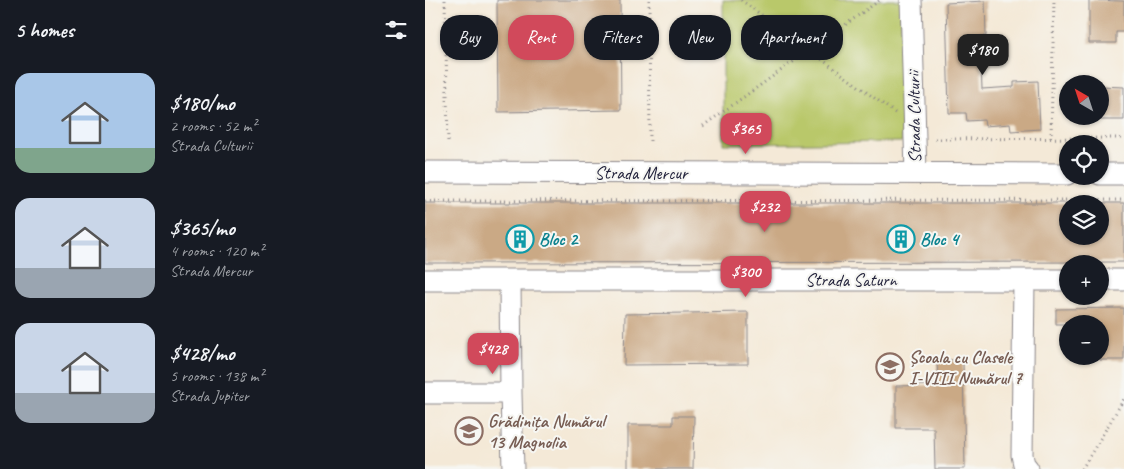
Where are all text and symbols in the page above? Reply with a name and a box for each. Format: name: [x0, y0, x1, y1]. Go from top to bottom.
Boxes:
chip: Buy: [440, 15, 498, 60]
chip: Rent: [508, 15, 574, 60]
chip: Filters: [584, 15, 659, 60]
chip: New: [669, 15, 731, 60]
chip: Apartment: [741, 15, 843, 60]
icon: filters: [382, 16, 410, 44]
text: 5 homes: [15, 17, 74, 43]
pin: $180: [953, 34, 1013, 76]
text: $180: [969, 40, 997, 60]
street label: Strada Culturii: [902, 68, 926, 163]
north arrow: [1059, 75, 1109, 125]
map controls: [1059, 75, 1109, 365]
text: $180/mo: [170, 90, 235, 116]
icon: home: [55, 93, 115, 153]
pin: $365: [716, 112, 776, 155]
text: 2 rooms · 52 m²: [170, 116, 256, 136]
text: $365: [732, 119, 760, 139]
button: locate: [1059, 135, 1109, 185]
text: Strada Culturii: [170, 136, 252, 156]
street label: Strada Mercur: [595, 162, 689, 184]
pin: $232: [735, 190, 795, 233]
button: layers: [1059, 195, 1109, 245]
text: $232: [751, 197, 779, 217]
text: $365/mo: [170, 215, 235, 241]
icon: home: [55, 218, 115, 278]
building icon: Bloc 2: [505, 224, 535, 254]
building icon: Bloc 4: [886, 224, 916, 254]
place label: Bloc 2: [539, 228, 579, 250]
place label: Bloc 4: [920, 228, 960, 250]
text: 4 rooms · 120 m²: [170, 241, 264, 261]
button: +: [1059, 255, 1109, 305]
pin: $300: [716, 256, 776, 298]
text: Strada Mercur: [170, 261, 253, 281]
text: $300: [732, 262, 760, 282]
street label: Strada Saturn: [805, 269, 898, 291]
button: −: [1059, 315, 1109, 365]
pin: $428: [463, 332, 523, 375]
text: $428: [479, 339, 507, 359]
text: $428/mo: [170, 340, 235, 366]
icon: home: [55, 343, 115, 403]
place label: Școala cu Clasele I-VIII Numărul 7: [909, 346, 1024, 389]
school or university icon: Școala cu Clasele I-VIII Numărul 7: [875, 352, 905, 382]
text: 5 rooms · 138 m²: [170, 366, 264, 386]
text: Strada Jupiter: [170, 386, 249, 406]
place label: Grădinița Numărul 13 Magnolia: [488, 410, 608, 453]
school or university icon: Grădinița Numărul 13 Magnolia: [454, 416, 484, 446]

